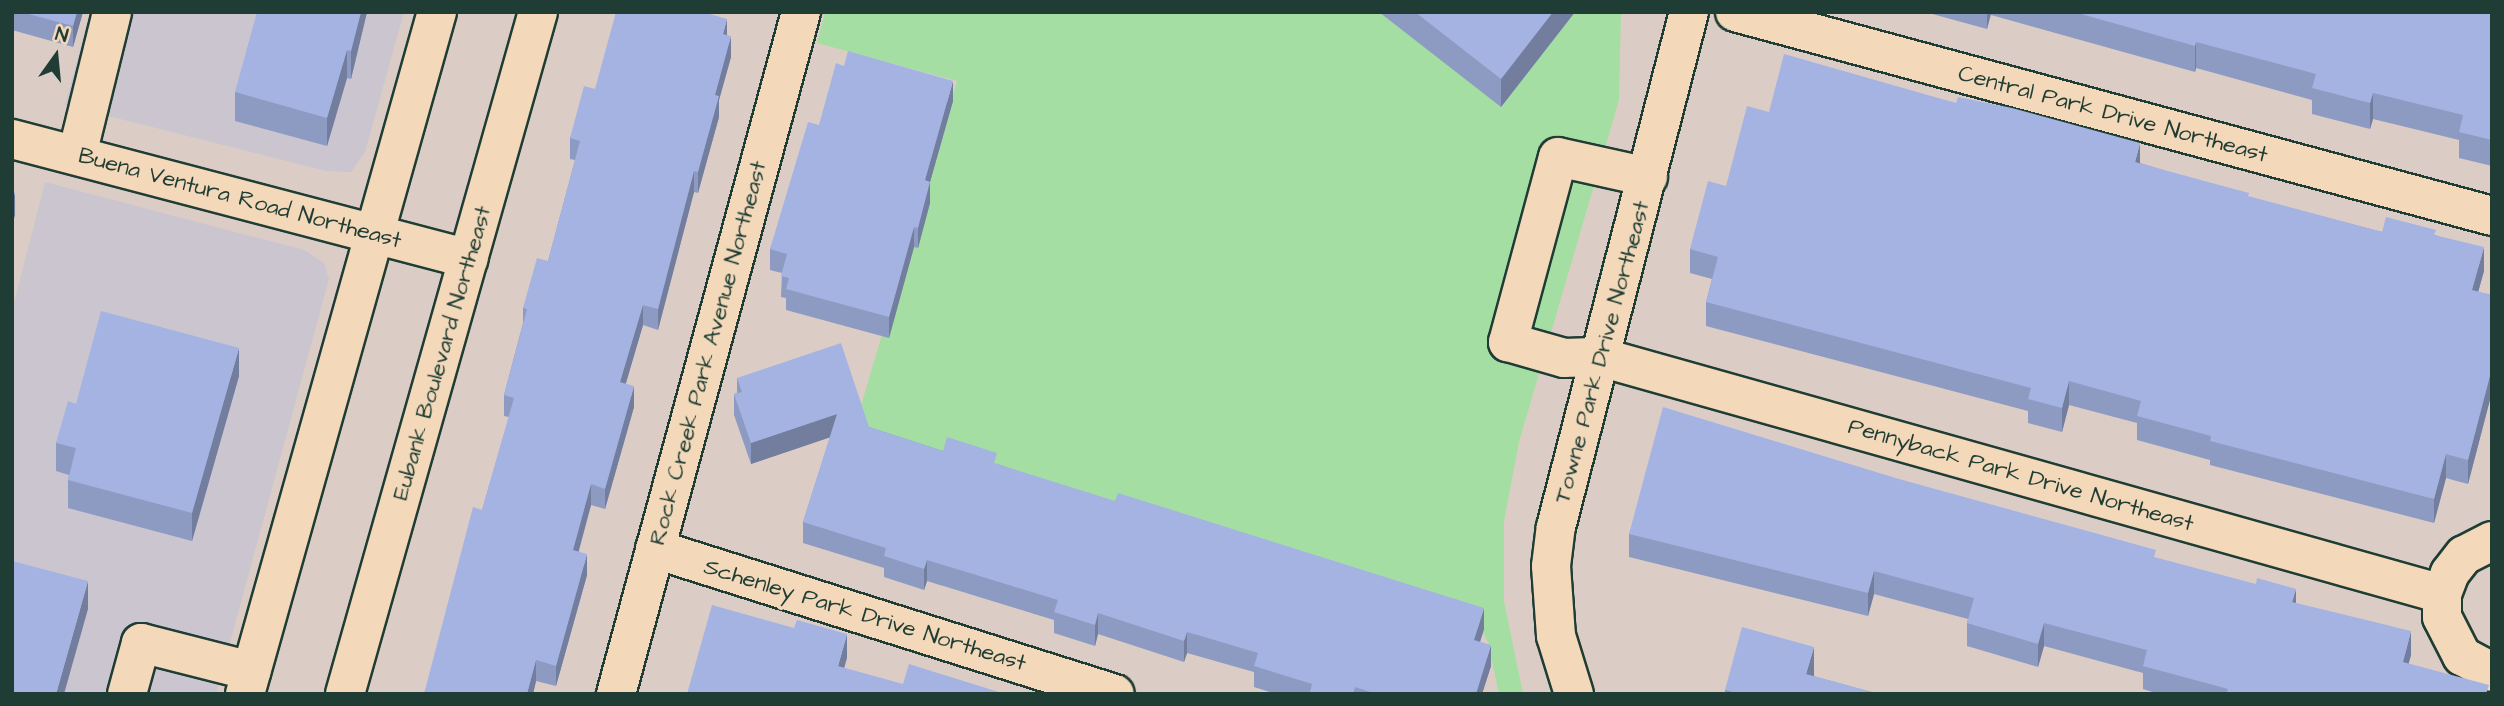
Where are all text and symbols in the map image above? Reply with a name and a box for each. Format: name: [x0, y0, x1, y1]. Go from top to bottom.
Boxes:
north arrow: [21, 21, 91, 91]
text: N: [52, 21, 71, 50]
street label: Central Park Drive Northeast: [1955, 59, 2271, 169]
street label: Buena Ventura Road Northeast: [75, 142, 405, 254]
street label: Rock Creek Park Avenue Northeast: [643, 158, 773, 548]
street label: Towne Park Drive Northeast: [1548, 198, 1656, 506]
street label: Eubank Boulevard Northeast: [387, 203, 497, 503]
street label: Pennyback Park Drive Northeast: [1845, 412, 2197, 538]
street label: Schenley Park Drive Northeast: [701, 553, 1029, 677]

